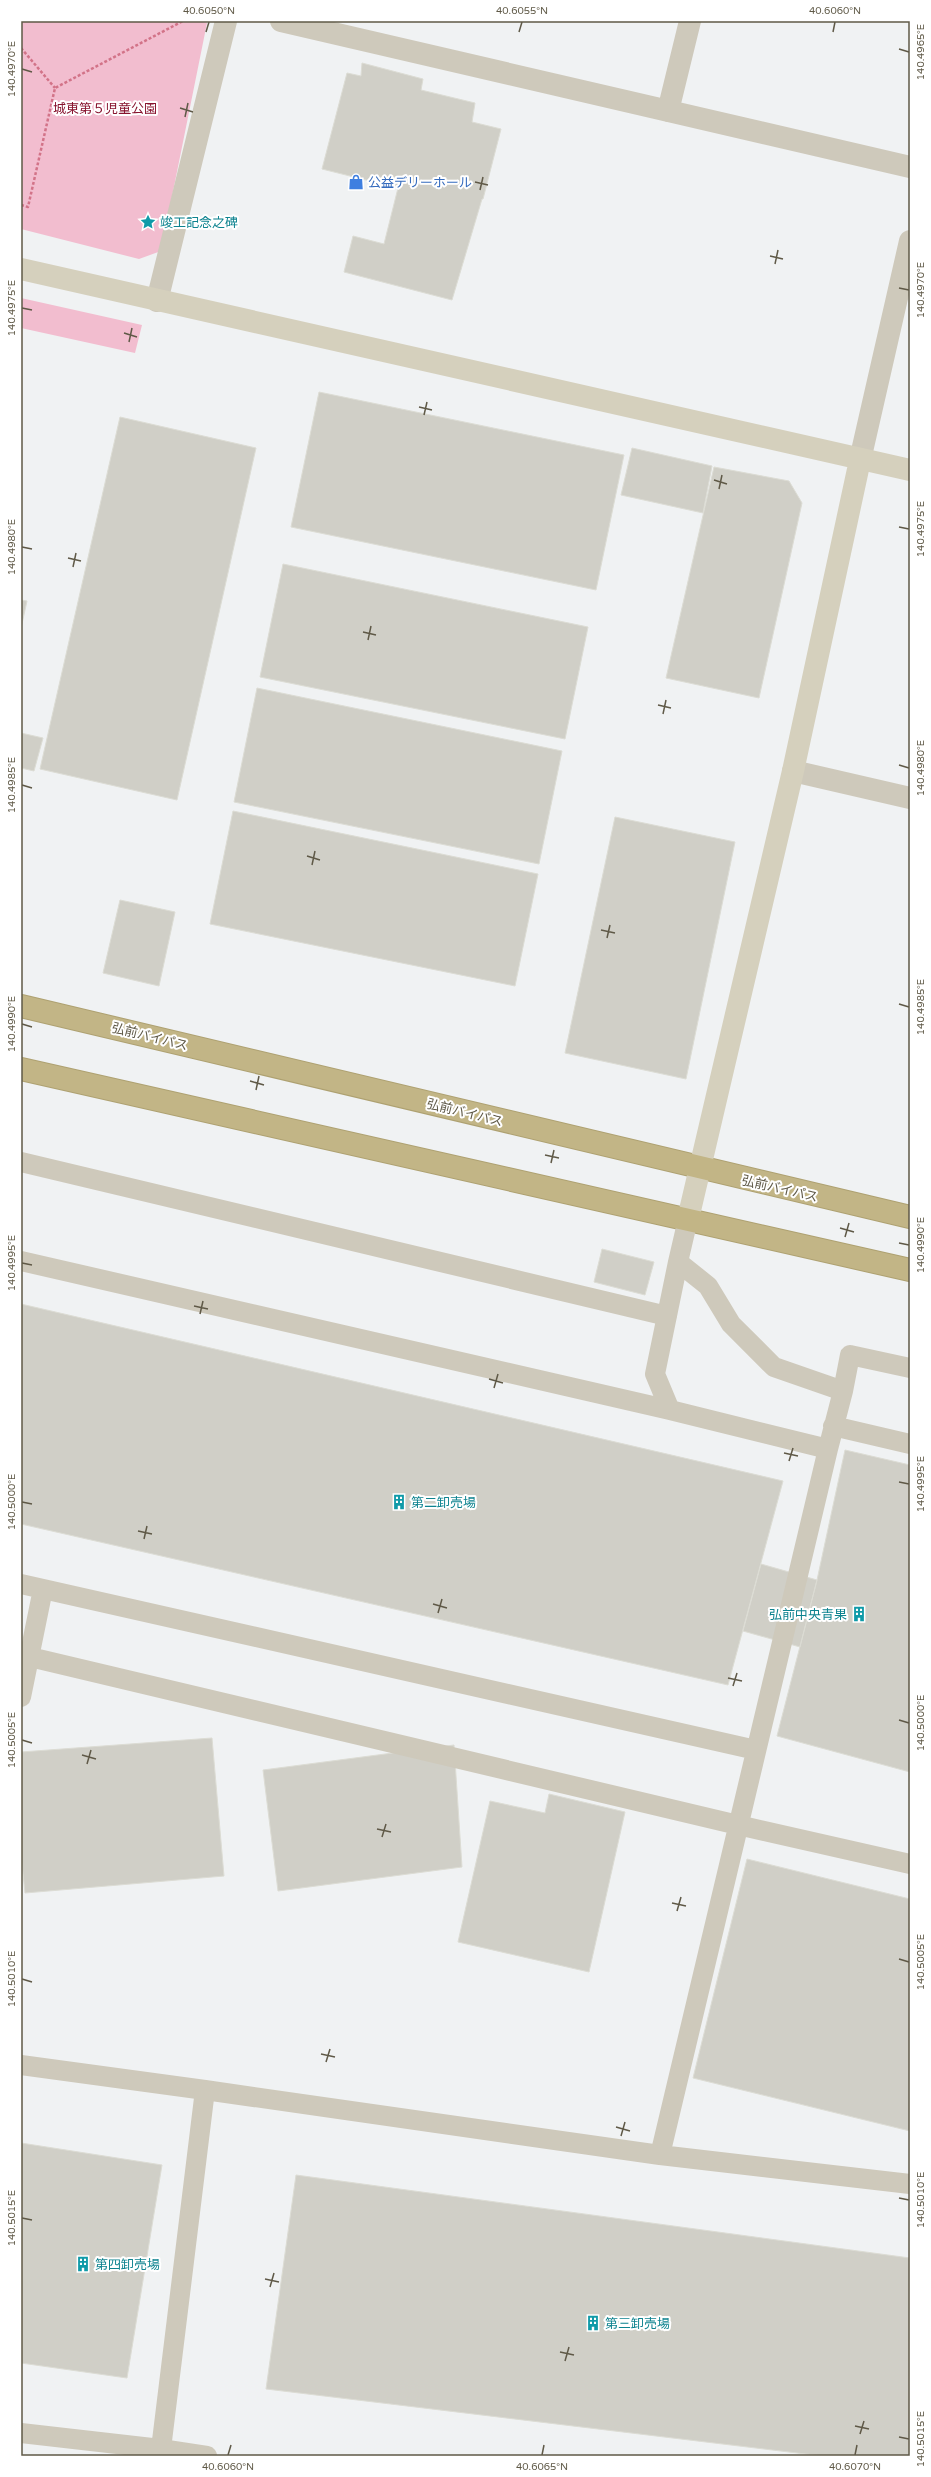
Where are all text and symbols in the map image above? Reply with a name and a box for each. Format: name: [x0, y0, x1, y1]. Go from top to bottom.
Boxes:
text: 40.6050°N: [183, 5, 235, 17]
text: 40.6055°N: [496, 5, 548, 17]
text: 40.6060°N: [809, 5, 861, 17]
text: 140.4965°E: [915, 24, 927, 80]
text: 140.4970°E: [6, 41, 18, 97]
park label: 城東第５児童公園: [53, 101, 157, 117]
shop icon: 公益デリーホール: [347, 173, 365, 191]
place label: 公益デリーホール: [368, 175, 472, 191]
place icon: 竣工記念之碑: [139, 213, 157, 231]
place label: 竣工記念之碑: [160, 215, 238, 231]
text: 140.4970°E: [915, 262, 927, 318]
text: 140.4975°E: [6, 280, 18, 336]
text: 140.4975°E: [915, 501, 927, 557]
text: 140.4980°E: [6, 519, 18, 575]
text: 140.4980°E: [915, 740, 927, 796]
text: 140.4985°E: [6, 757, 18, 813]
text: 140.4985°E: [915, 979, 927, 1035]
text: 140.4990°E: [6, 996, 18, 1052]
street label: 弘前バイパス: [110, 1020, 189, 1054]
street label: 弘前バイパス: [425, 1096, 504, 1130]
street label: 弘前バイパス: [740, 1172, 819, 1206]
text: 140.4990°E: [915, 1217, 927, 1273]
text: 140.4995°E: [6, 1235, 18, 1291]
text: 140.4995°E: [915, 1456, 927, 1512]
text: 140.5000°E: [6, 1474, 18, 1530]
building icon: 第二卸売場: [390, 1493, 408, 1511]
place label: 第二卸売場: [411, 1495, 476, 1511]
building icon: 弘前中央青果: [850, 1605, 868, 1623]
place label: 弘前中央青果: [769, 1607, 847, 1623]
text: 140.5000°E: [915, 1695, 927, 1751]
text: 140.5005°E: [6, 1712, 18, 1768]
text: 140.5005°E: [915, 1934, 927, 1990]
text: 140.5010°E: [6, 1951, 18, 2007]
text: 140.5010°E: [915, 2172, 927, 2228]
text: 140.5015°E: [6, 2190, 18, 2246]
building icon: 第四卸売場: [74, 2255, 92, 2273]
place label: 第四卸売場: [95, 2257, 160, 2273]
building icon: 第三卸売場: [584, 2314, 602, 2332]
place label: 第三卸売場: [605, 2316, 670, 2332]
text: 140.5015°E: [915, 2411, 927, 2467]
text: 40.6060°N: [202, 2461, 254, 2473]
text: 40.6065°N: [516, 2461, 568, 2473]
text: 40.6070°N: [829, 2461, 881, 2473]

